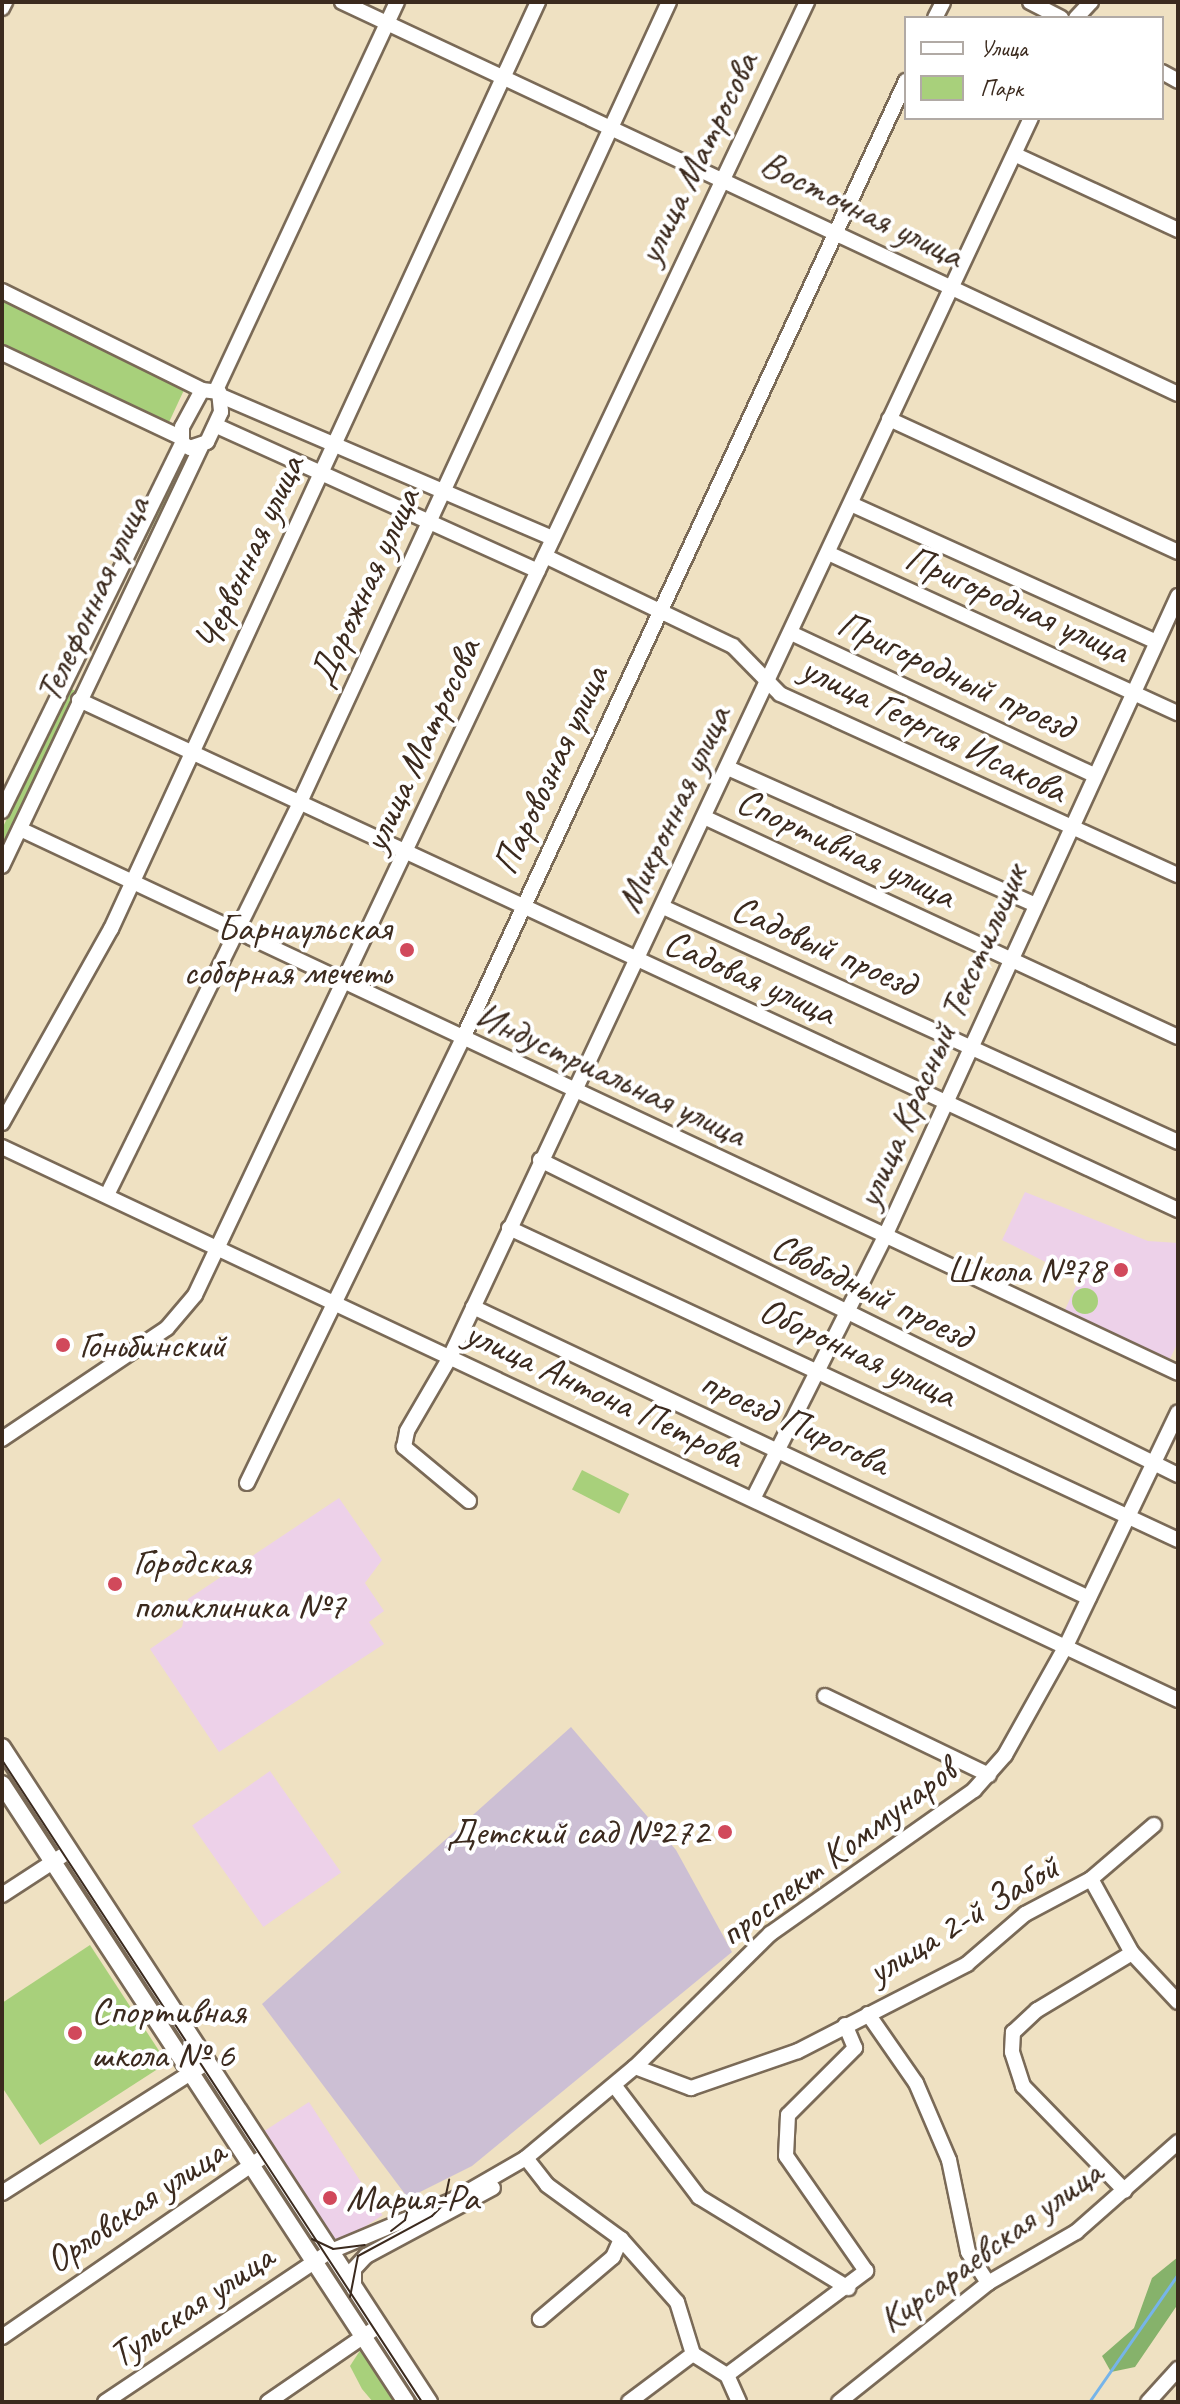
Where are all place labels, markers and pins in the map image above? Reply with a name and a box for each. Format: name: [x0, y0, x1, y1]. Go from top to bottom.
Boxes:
place label: Барнаульская соборная мечеть: [180, 905, 391, 994]
marker: Барнаульская соборная мечеть: [398, 941, 416, 959]
place label: Школа №78: [946, 1247, 1105, 1293]
marker: Школа №78: [1112, 1261, 1130, 1279]
place label: Гоньбинский: [79, 1322, 226, 1368]
marker: Гоньбинский: [54, 1336, 72, 1354]
place label: Городская поликлиника №7: [133, 1539, 345, 1628]
marker: Городская поликлиника №7: [104, 1573, 126, 1595]
place label: Детский сад №272: [447, 1809, 709, 1855]
marker: Детский сад №272: [716, 1823, 734, 1841]
place label: Спортивная школа № 6: [91, 1988, 246, 2078]
marker: Спортивная школа № 6: [66, 2024, 84, 2042]
place label: Мария-Ра: [346, 2175, 479, 2221]
marker: Мария-Ра: [321, 2189, 339, 2207]

